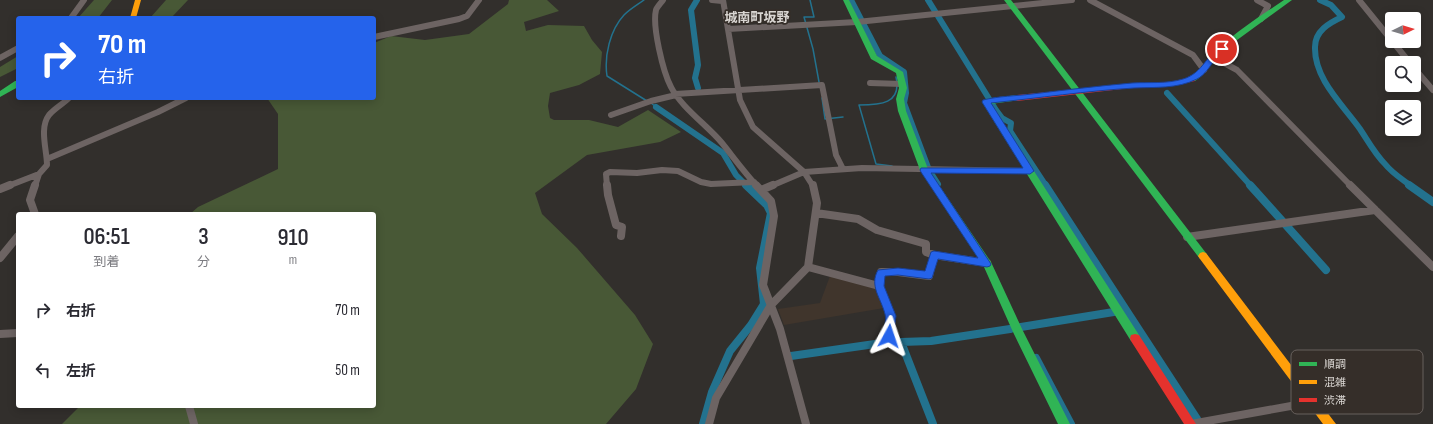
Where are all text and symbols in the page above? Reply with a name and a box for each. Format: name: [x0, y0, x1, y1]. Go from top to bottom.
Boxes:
district label: 城南町坂野: [724, 10, 790, 26]
north arrow: [1385, 12, 1421, 48]
map controls: [1385, 12, 1421, 136]
text: 70 m: [98, 28, 146, 61]
icon: right: [32, 32, 84, 84]
pin: [1205, 32, 1239, 66]
icon: arrive: [1211, 38, 1233, 60]
button: search: [1385, 56, 1421, 92]
text: 右折: [98, 67, 134, 88]
button: layers: [1385, 100, 1421, 136]
text: 06:51: [83, 222, 130, 251]
text: 3: [198, 222, 209, 251]
text: 910: [277, 223, 309, 252]
text: m: [289, 252, 297, 268]
text: 到着: [94, 254, 120, 270]
text: 分: [197, 254, 210, 270]
icon: right: [32, 299, 54, 321]
text: 70 m: [335, 301, 360, 320]
text: 右折: [66, 302, 96, 321]
position arrow: [868, 315, 910, 357]
legend: [1291, 350, 1423, 414]
text: 順調: [1324, 358, 1346, 371]
icon: left: [32, 359, 54, 381]
text: 50 m: [335, 361, 360, 380]
text: 左折: [66, 362, 96, 381]
text: 混雑: [1324, 376, 1346, 389]
text: 渋滞: [1324, 394, 1346, 407]

